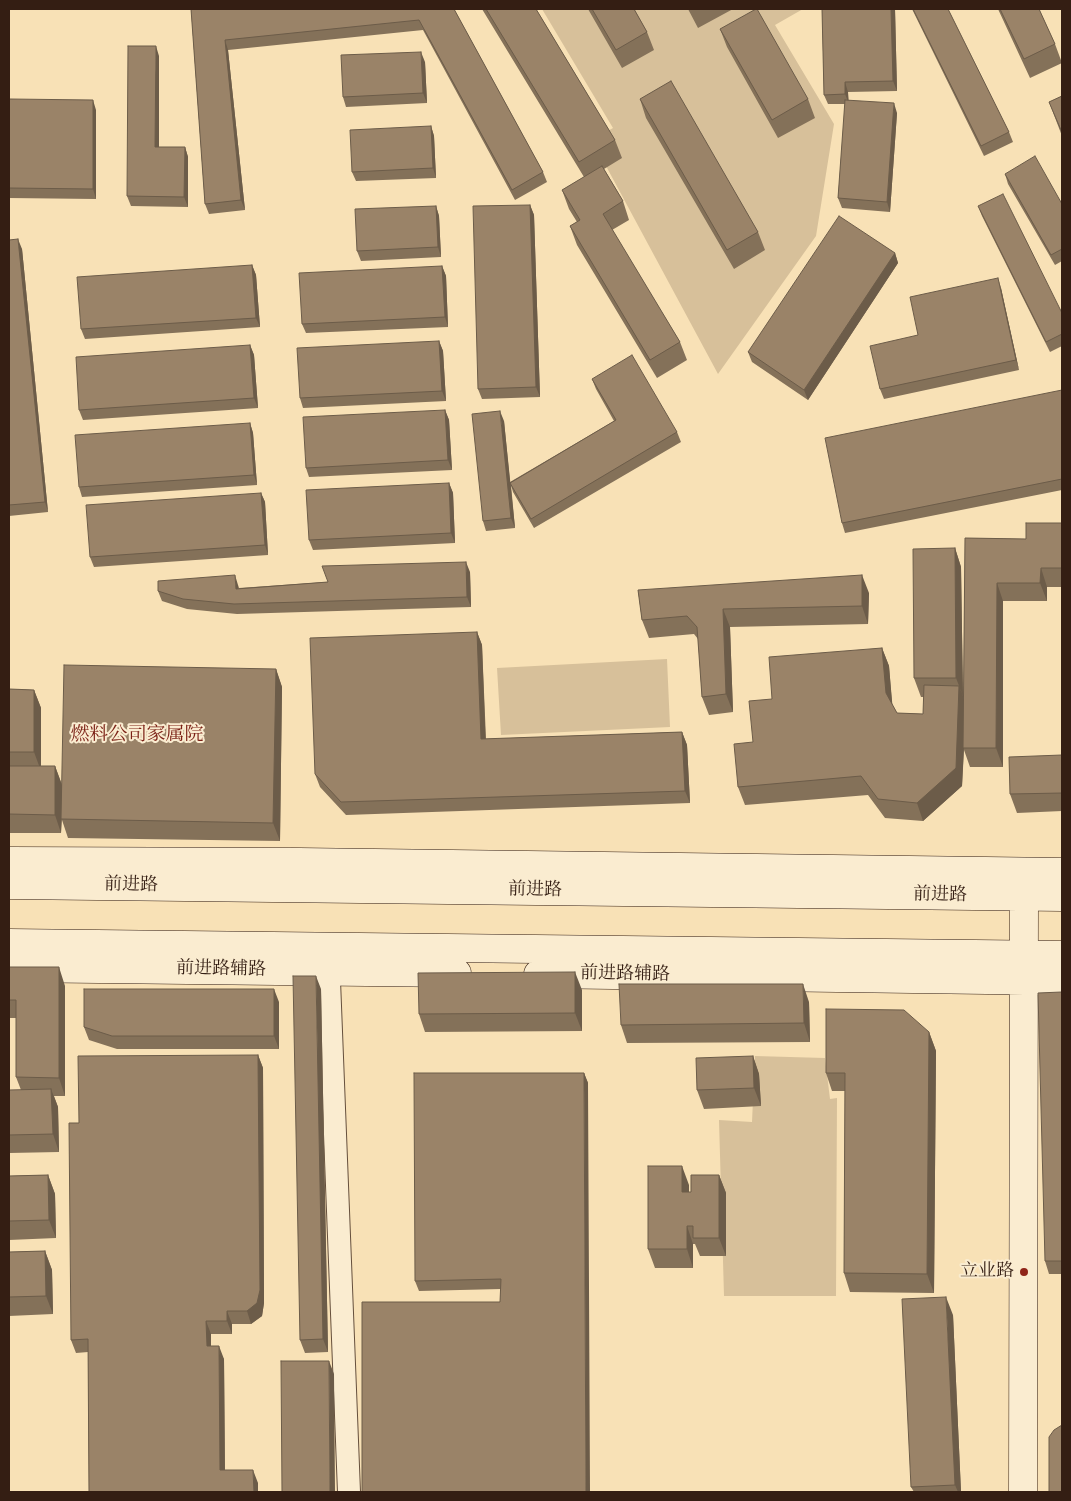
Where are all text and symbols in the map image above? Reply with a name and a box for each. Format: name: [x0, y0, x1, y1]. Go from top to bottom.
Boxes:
district label: 燃料公司家属院: [71, 725, 203, 747]
street label: 前进路: [104, 875, 158, 897]
street label: 前进路: [508, 880, 562, 902]
street label: 前进路: [913, 885, 967, 907]
street label: 前进路辅路: [176, 958, 266, 982]
street label: 前进路辅路: [580, 963, 670, 987]
place label: 立业路: [960, 1261, 1014, 1283]
marker: 立业路: [1018, 1266, 1030, 1278]

